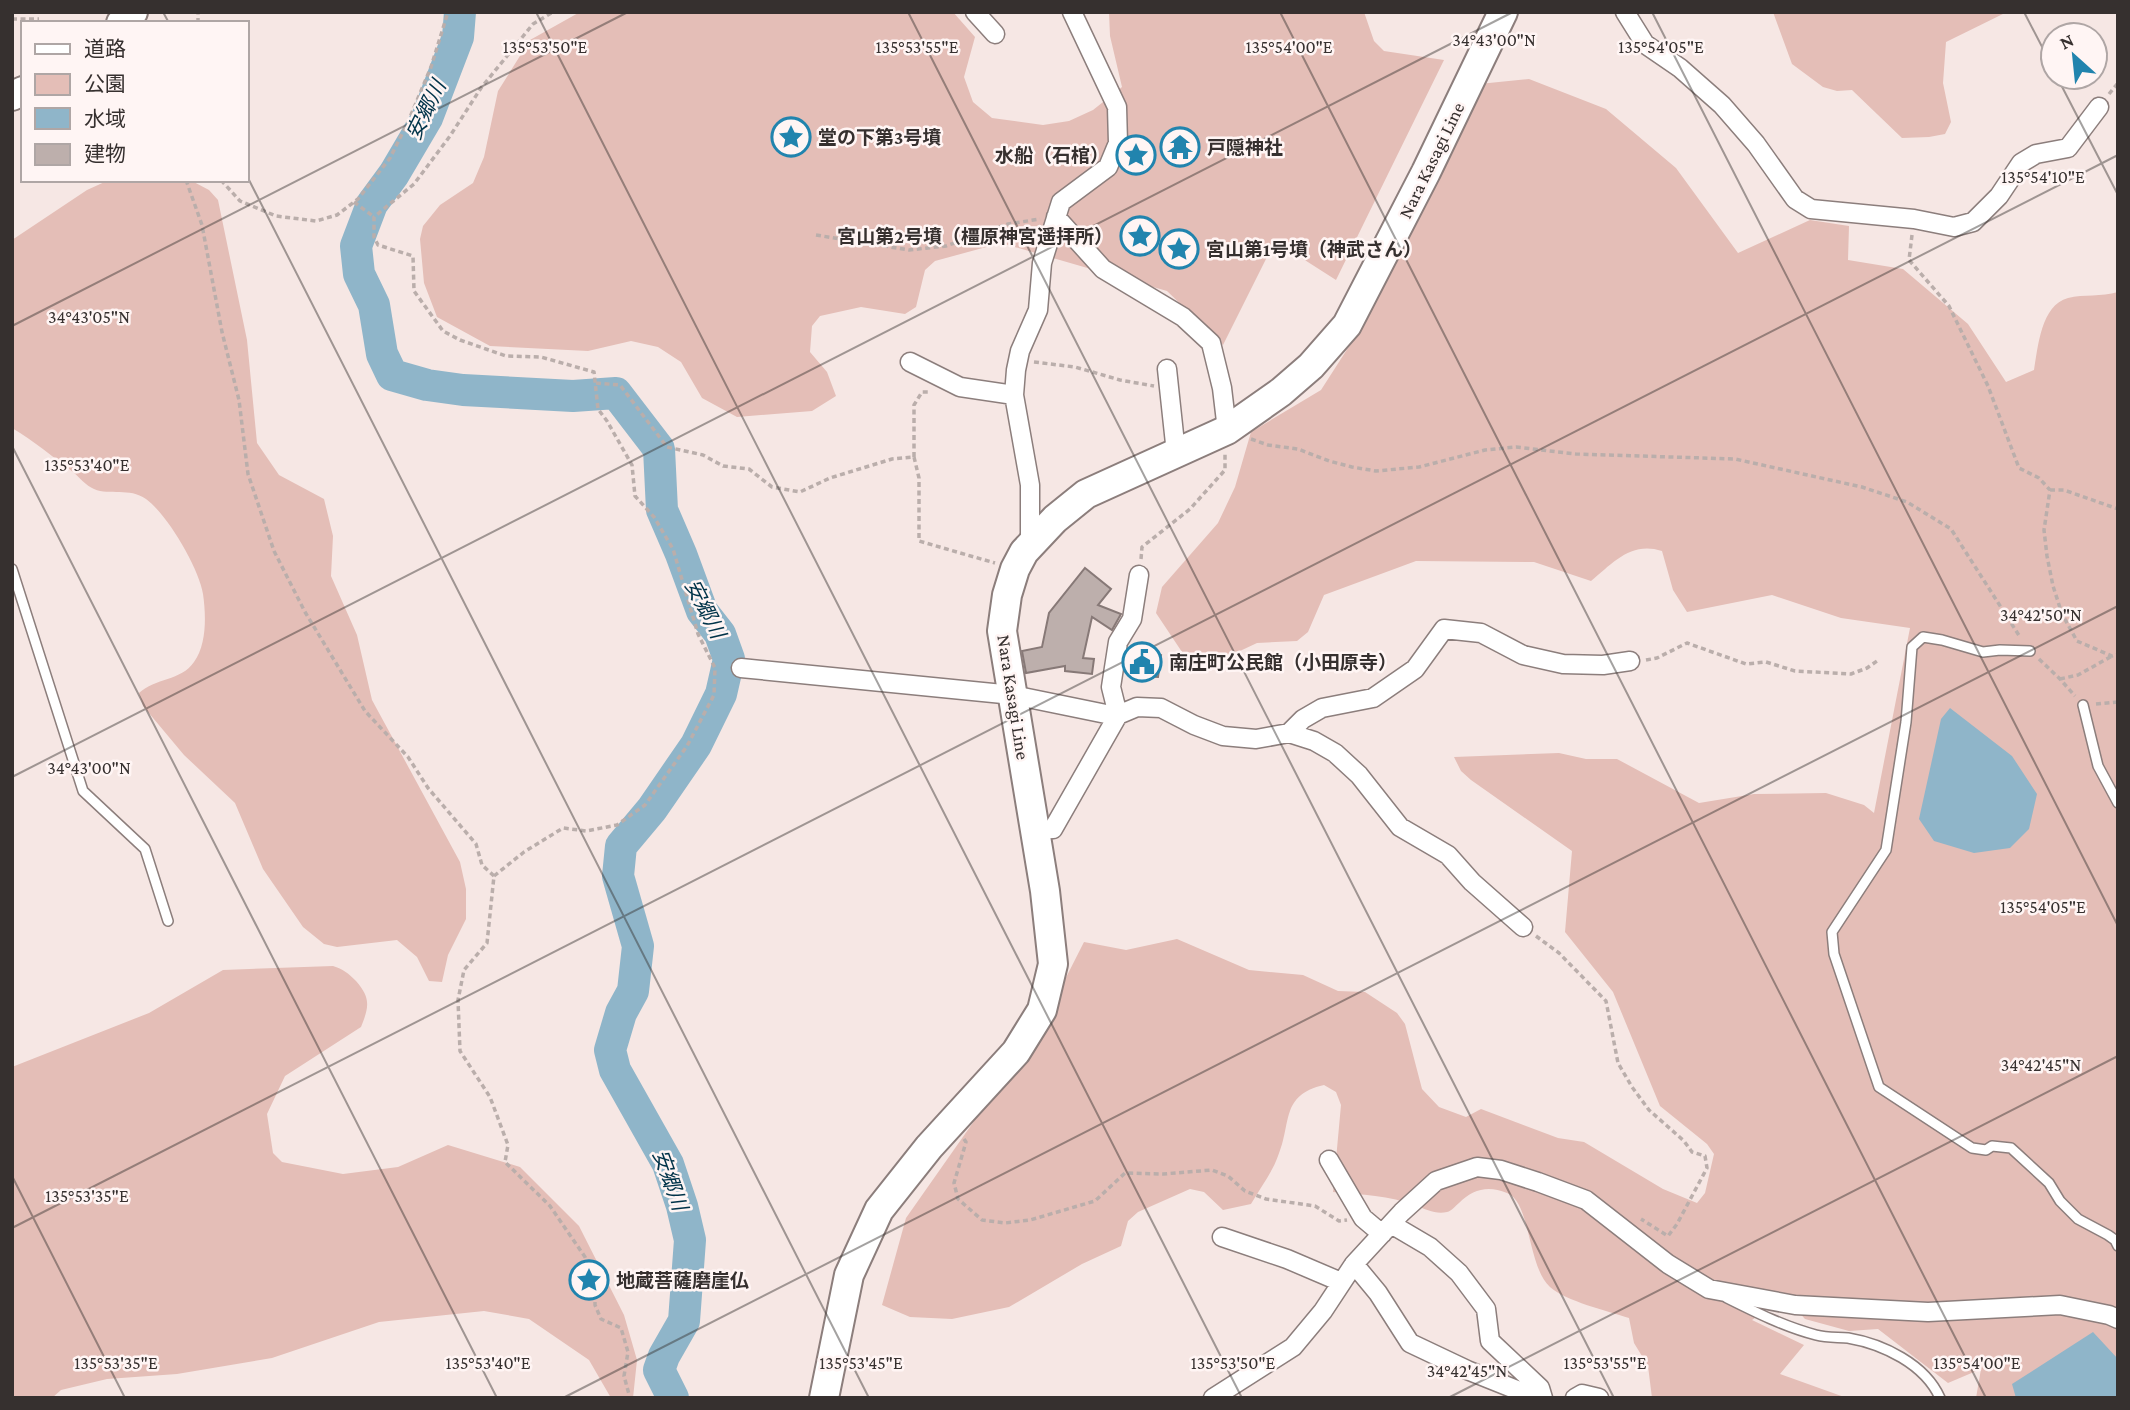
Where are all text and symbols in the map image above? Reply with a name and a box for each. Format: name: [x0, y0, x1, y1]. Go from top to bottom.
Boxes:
legend: [21, 21, 248, 182]
north arrow: [2039, 21, 2109, 91]
text: N: [2056, 29, 2077, 54]
text: 34°43'00"N: [1452, 30, 1536, 50]
text: 道路: [84, 37, 126, 61]
text: 135°53'50"E: [503, 37, 588, 57]
text: 135°53'55"E: [876, 37, 959, 57]
text: 135°54'00"E: [1245, 37, 1333, 57]
text: 135°54'05"E: [1618, 37, 1704, 57]
text: 公園: [84, 72, 126, 96]
water label: 安郷川: [401, 75, 451, 144]
street label: Nara Kasagi Line: [1394, 99, 1469, 222]
text: 水域: [84, 107, 126, 131]
place icon: 堂の下第3号墳: [770, 116, 812, 158]
temple icon: 戸隠神社: [1159, 126, 1201, 168]
place label: 堂の下第3号墳: [818, 127, 941, 148]
place icon: 水船（石棺）: [1115, 134, 1157, 176]
place label: 戸隠神社: [1207, 137, 1283, 158]
text: 建物: [84, 142, 126, 166]
place label: 水船（石棺）: [995, 145, 1109, 166]
text: 135°54'10"E: [2001, 167, 2085, 187]
place icon: 宮山第2号墳（橿原神宮遥拝所）: [1119, 215, 1161, 257]
place label: 宮山第2号墳（橿原神宮遥拝所）: [837, 226, 1113, 247]
place icon: 宮山第1号墳（神武さん）: [1158, 228, 1200, 270]
place label: 宮山第1号墳（神武さん）: [1206, 239, 1422, 260]
text: 34°43'05"N: [48, 307, 130, 327]
text: 135°53'40"E: [44, 455, 130, 475]
water label: 安郷川: [680, 575, 731, 644]
text: 34°42'50"N: [2000, 605, 2082, 625]
street label: Nara Kasagi Line: [993, 633, 1034, 761]
public building icon: 南庄町公民館（小田原寺）: [1121, 641, 1163, 683]
place label: 南庄町公民館（小田原寺）: [1169, 652, 1397, 673]
text: 34°43'00"N: [47, 758, 131, 778]
text: 135°54'05"E: [2000, 897, 2086, 917]
text: 34°42'45"N: [2001, 1055, 2081, 1075]
water label: 安郷川: [648, 1146, 693, 1216]
text: 135°53'35"E: [45, 1186, 129, 1206]
place icon: 地蔵菩薩磨崖仏: [568, 1259, 610, 1301]
place label: 地蔵菩薩磨崖仏: [616, 1270, 749, 1291]
text: 135°53'35"E: [74, 1353, 158, 1373]
text: 135°53'40"E: [445, 1353, 531, 1373]
text: 135°53'45"E: [819, 1353, 903, 1373]
text: 135°53'50"E: [1191, 1353, 1276, 1373]
text: 135°53'55"E: [1564, 1353, 1647, 1373]
text: 135°54'00"E: [1933, 1353, 2021, 1373]
text: 34°42'45"N: [1427, 1361, 1507, 1381]

